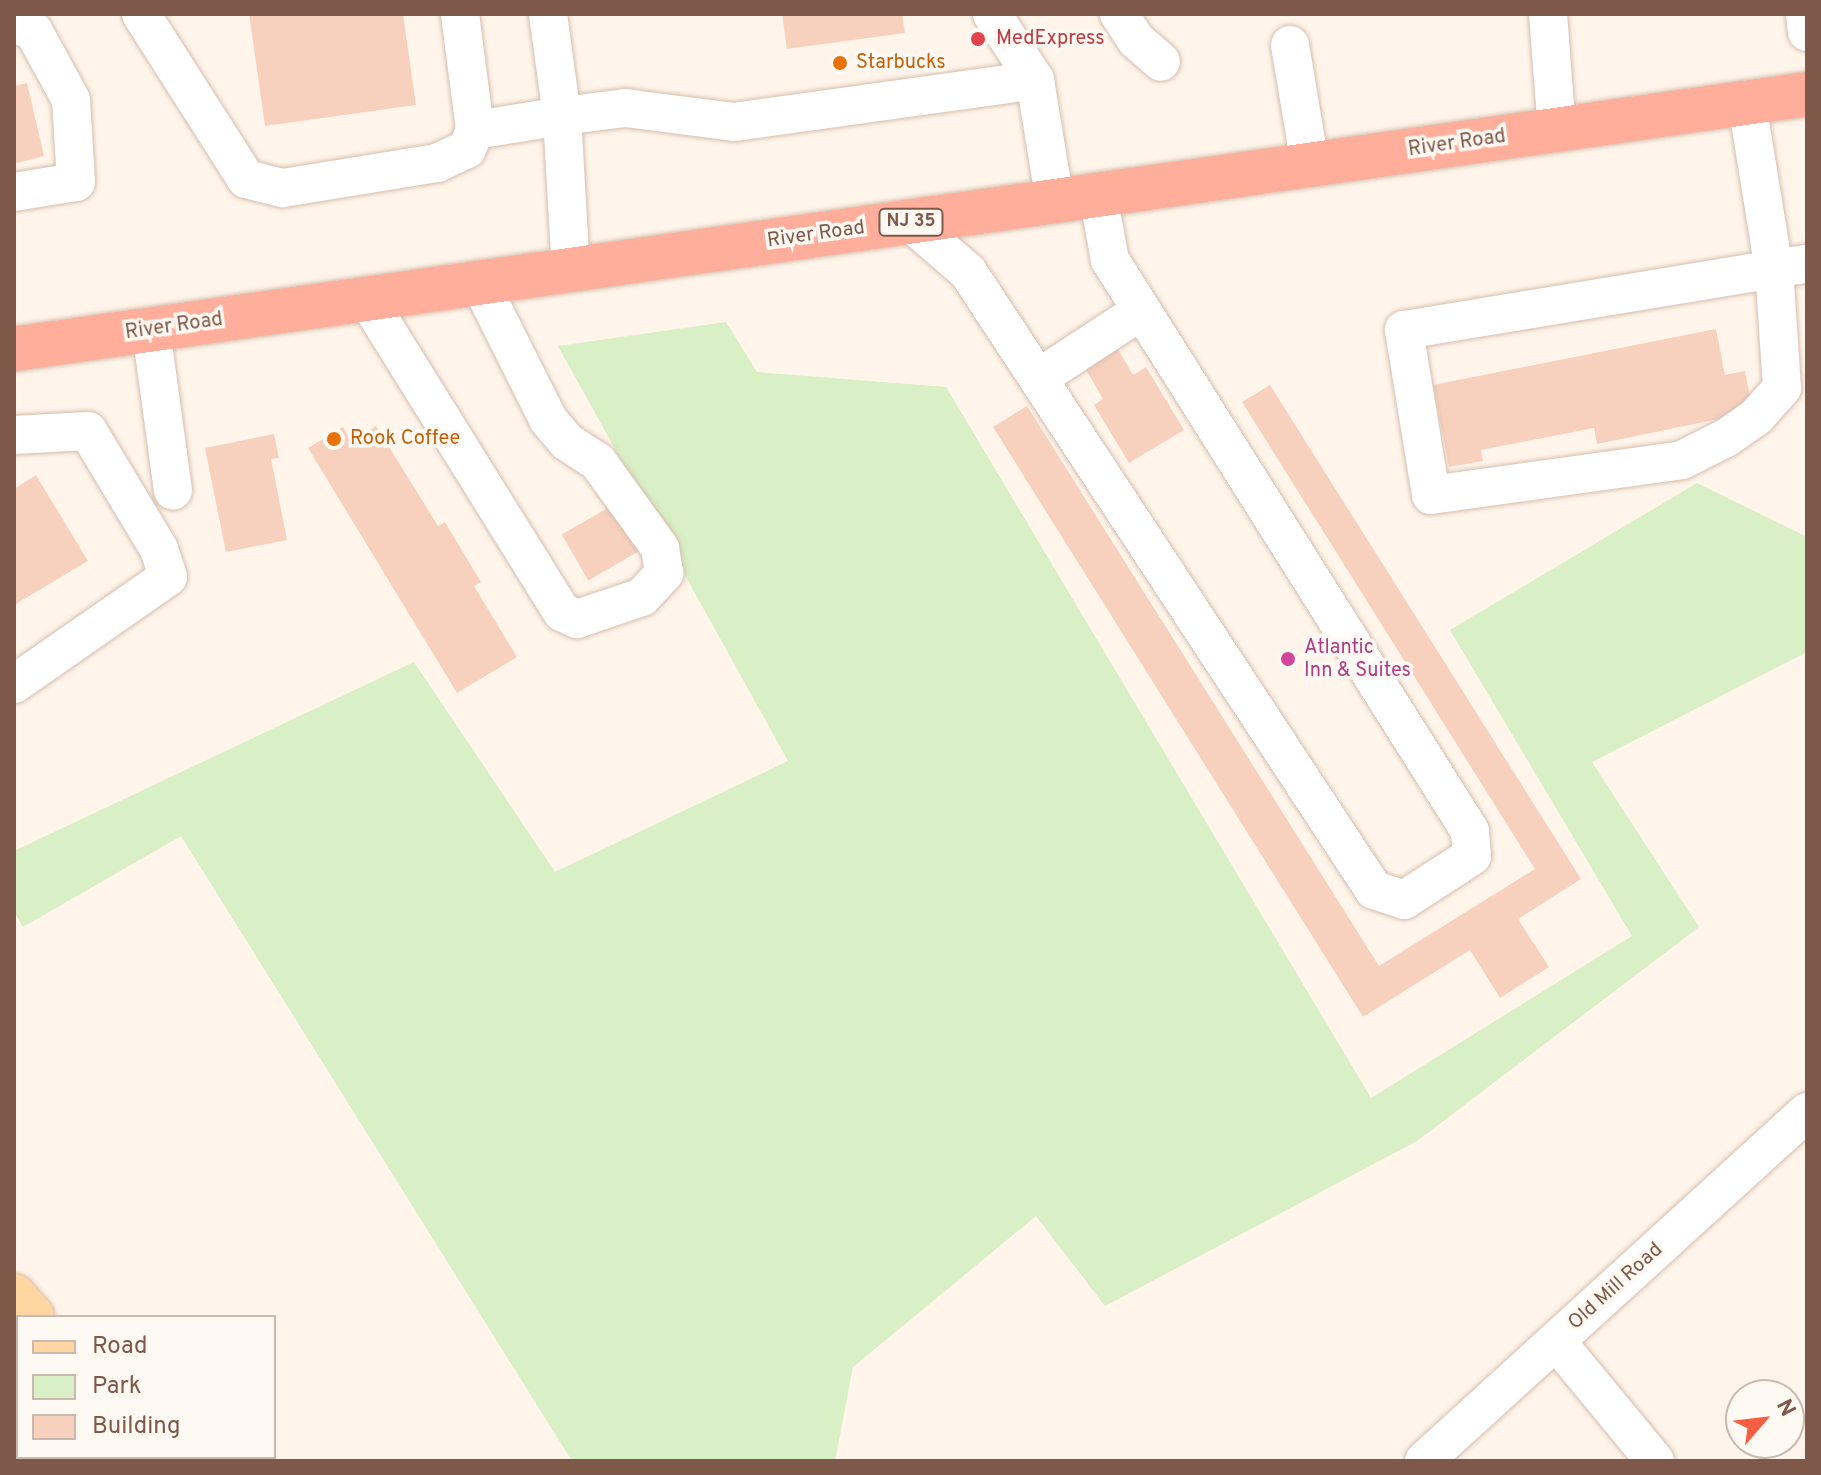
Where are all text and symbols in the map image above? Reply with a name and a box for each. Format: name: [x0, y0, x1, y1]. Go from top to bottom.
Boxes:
place label: MedExpress: [996, 27, 1105, 51]
marker: MedExpress: [967, 28, 989, 50]
place label: Starbucks: [856, 51, 946, 75]
marker: Starbucks: [831, 54, 849, 72]
street label: River Road: [1407, 125, 1507, 163]
road number: NJ 35: [877, 208, 945, 236]
street label: River Road: [766, 216, 866, 254]
street label: River Road: [124, 308, 224, 346]
place label: Rook Coffee: [350, 427, 460, 451]
marker: Rook Coffee: [325, 430, 343, 448]
place label: Atlantic Inn & Suites: [1304, 636, 1411, 683]
marker: Atlantic Inn & Suites: [1279, 650, 1297, 668]
street label: Old Mill Road: [1564, 1238, 1668, 1336]
legend: [16, 1315, 276, 1459]
text: Road: [92, 1332, 148, 1362]
text: Park: [92, 1372, 142, 1402]
north arrow: [1725, 1379, 1805, 1459]
text: N: [1769, 1395, 1800, 1422]
text: Building: [92, 1412, 181, 1442]

